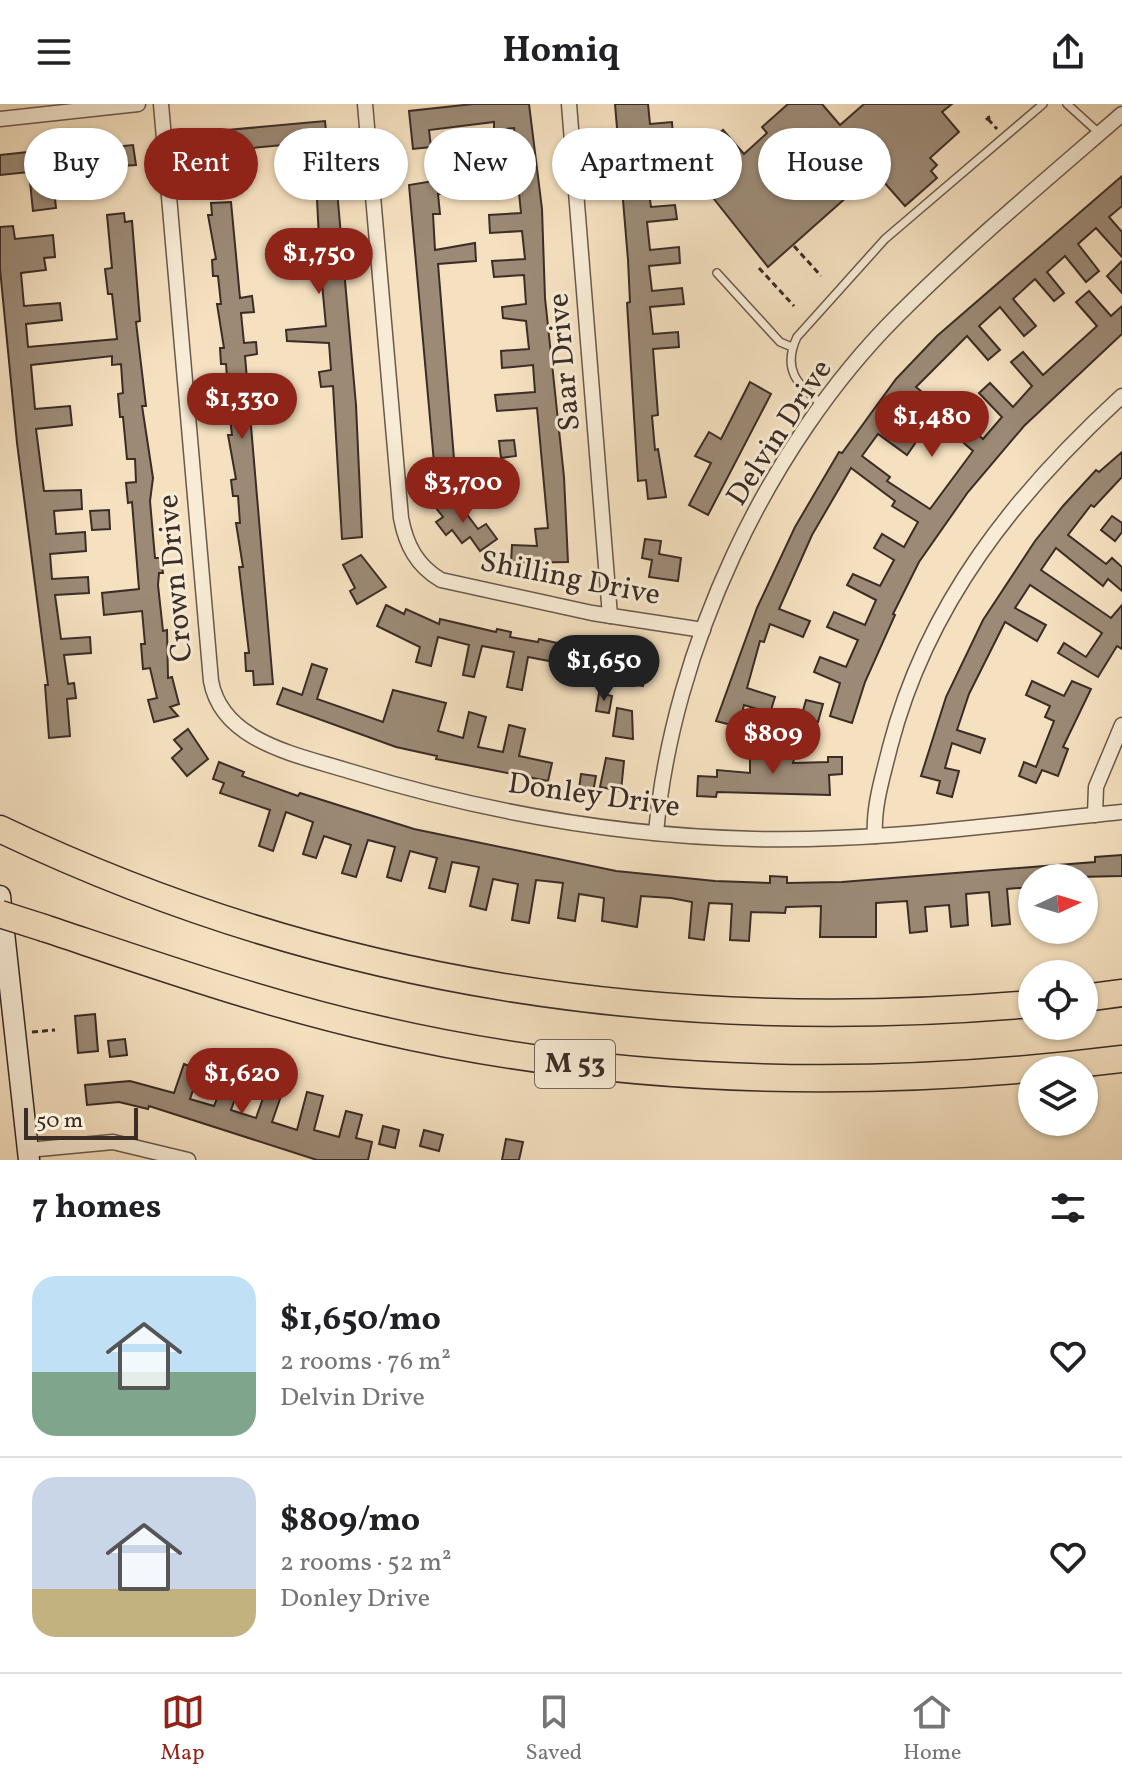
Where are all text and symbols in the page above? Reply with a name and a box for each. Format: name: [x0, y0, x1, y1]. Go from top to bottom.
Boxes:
text: Homiq: [503, 27, 619, 77]
icon: menu: [32, 30, 76, 74]
icon: share: [1046, 30, 1090, 74]
chip: Buy: [24, 128, 128, 200]
chip: Rent: [144, 128, 258, 200]
chip: Filters: [274, 128, 408, 200]
chip: New: [424, 128, 536, 200]
chip: Apartment: [552, 128, 742, 200]
chip: House: [758, 128, 891, 200]
pin: $1,750: [254, 228, 384, 296]
text: $1,750: [283, 236, 355, 272]
street label: Saar Drive: [538, 291, 592, 433]
street label: Delvin Drive: [717, 351, 843, 515]
pin: $1,330: [177, 373, 307, 441]
text: $1,330: [205, 381, 279, 417]
pin: $1,480: [867, 391, 997, 459]
text: $1,480: [893, 399, 971, 435]
pin: $3,700: [398, 457, 528, 525]
text: $3,700: [424, 465, 502, 501]
street label: Crown Drive: [148, 492, 204, 664]
street label: Shilling Drive: [476, 541, 664, 617]
pin: $1,650: [539, 635, 669, 703]
text: $1,650: [566, 643, 642, 679]
pin: $809: [726, 708, 820, 776]
text: $809: [743, 716, 803, 752]
street label: Donley Drive: [505, 763, 683, 829]
north arrow: [1018, 864, 1098, 944]
map controls: [1018, 864, 1098, 1136]
button: locate: [1018, 960, 1098, 1040]
road number: M 53: [535, 1040, 615, 1088]
pin: $1,620: [177, 1048, 307, 1116]
text: $1,620: [204, 1056, 280, 1092]
button: layers: [1018, 1056, 1098, 1136]
scale bar: [24, 1104, 138, 1140]
text: 50 m: [36, 1106, 83, 1137]
text: 7 homes: [32, 1185, 161, 1232]
icon: filters: [1046, 1186, 1090, 1230]
text: $1,650/mo: [280, 1297, 441, 1344]
icon: home: [96, 1308, 192, 1404]
icon: heart: [1046, 1334, 1090, 1378]
text: 2 rooms · 76 m²: [280, 1344, 451, 1380]
text: Delvin Drive: [280, 1380, 425, 1416]
text: $809/mo: [280, 1498, 420, 1545]
icon: home: [96, 1509, 192, 1605]
icon: heart: [1046, 1535, 1090, 1579]
text: 2 rooms · 52 m²: [280, 1545, 452, 1581]
text: Donley Drive: [280, 1581, 430, 1617]
tab: Map: [161, 1690, 205, 1769]
tab: Saved: [526, 1690, 582, 1769]
tab: Home: [903, 1690, 961, 1769]

